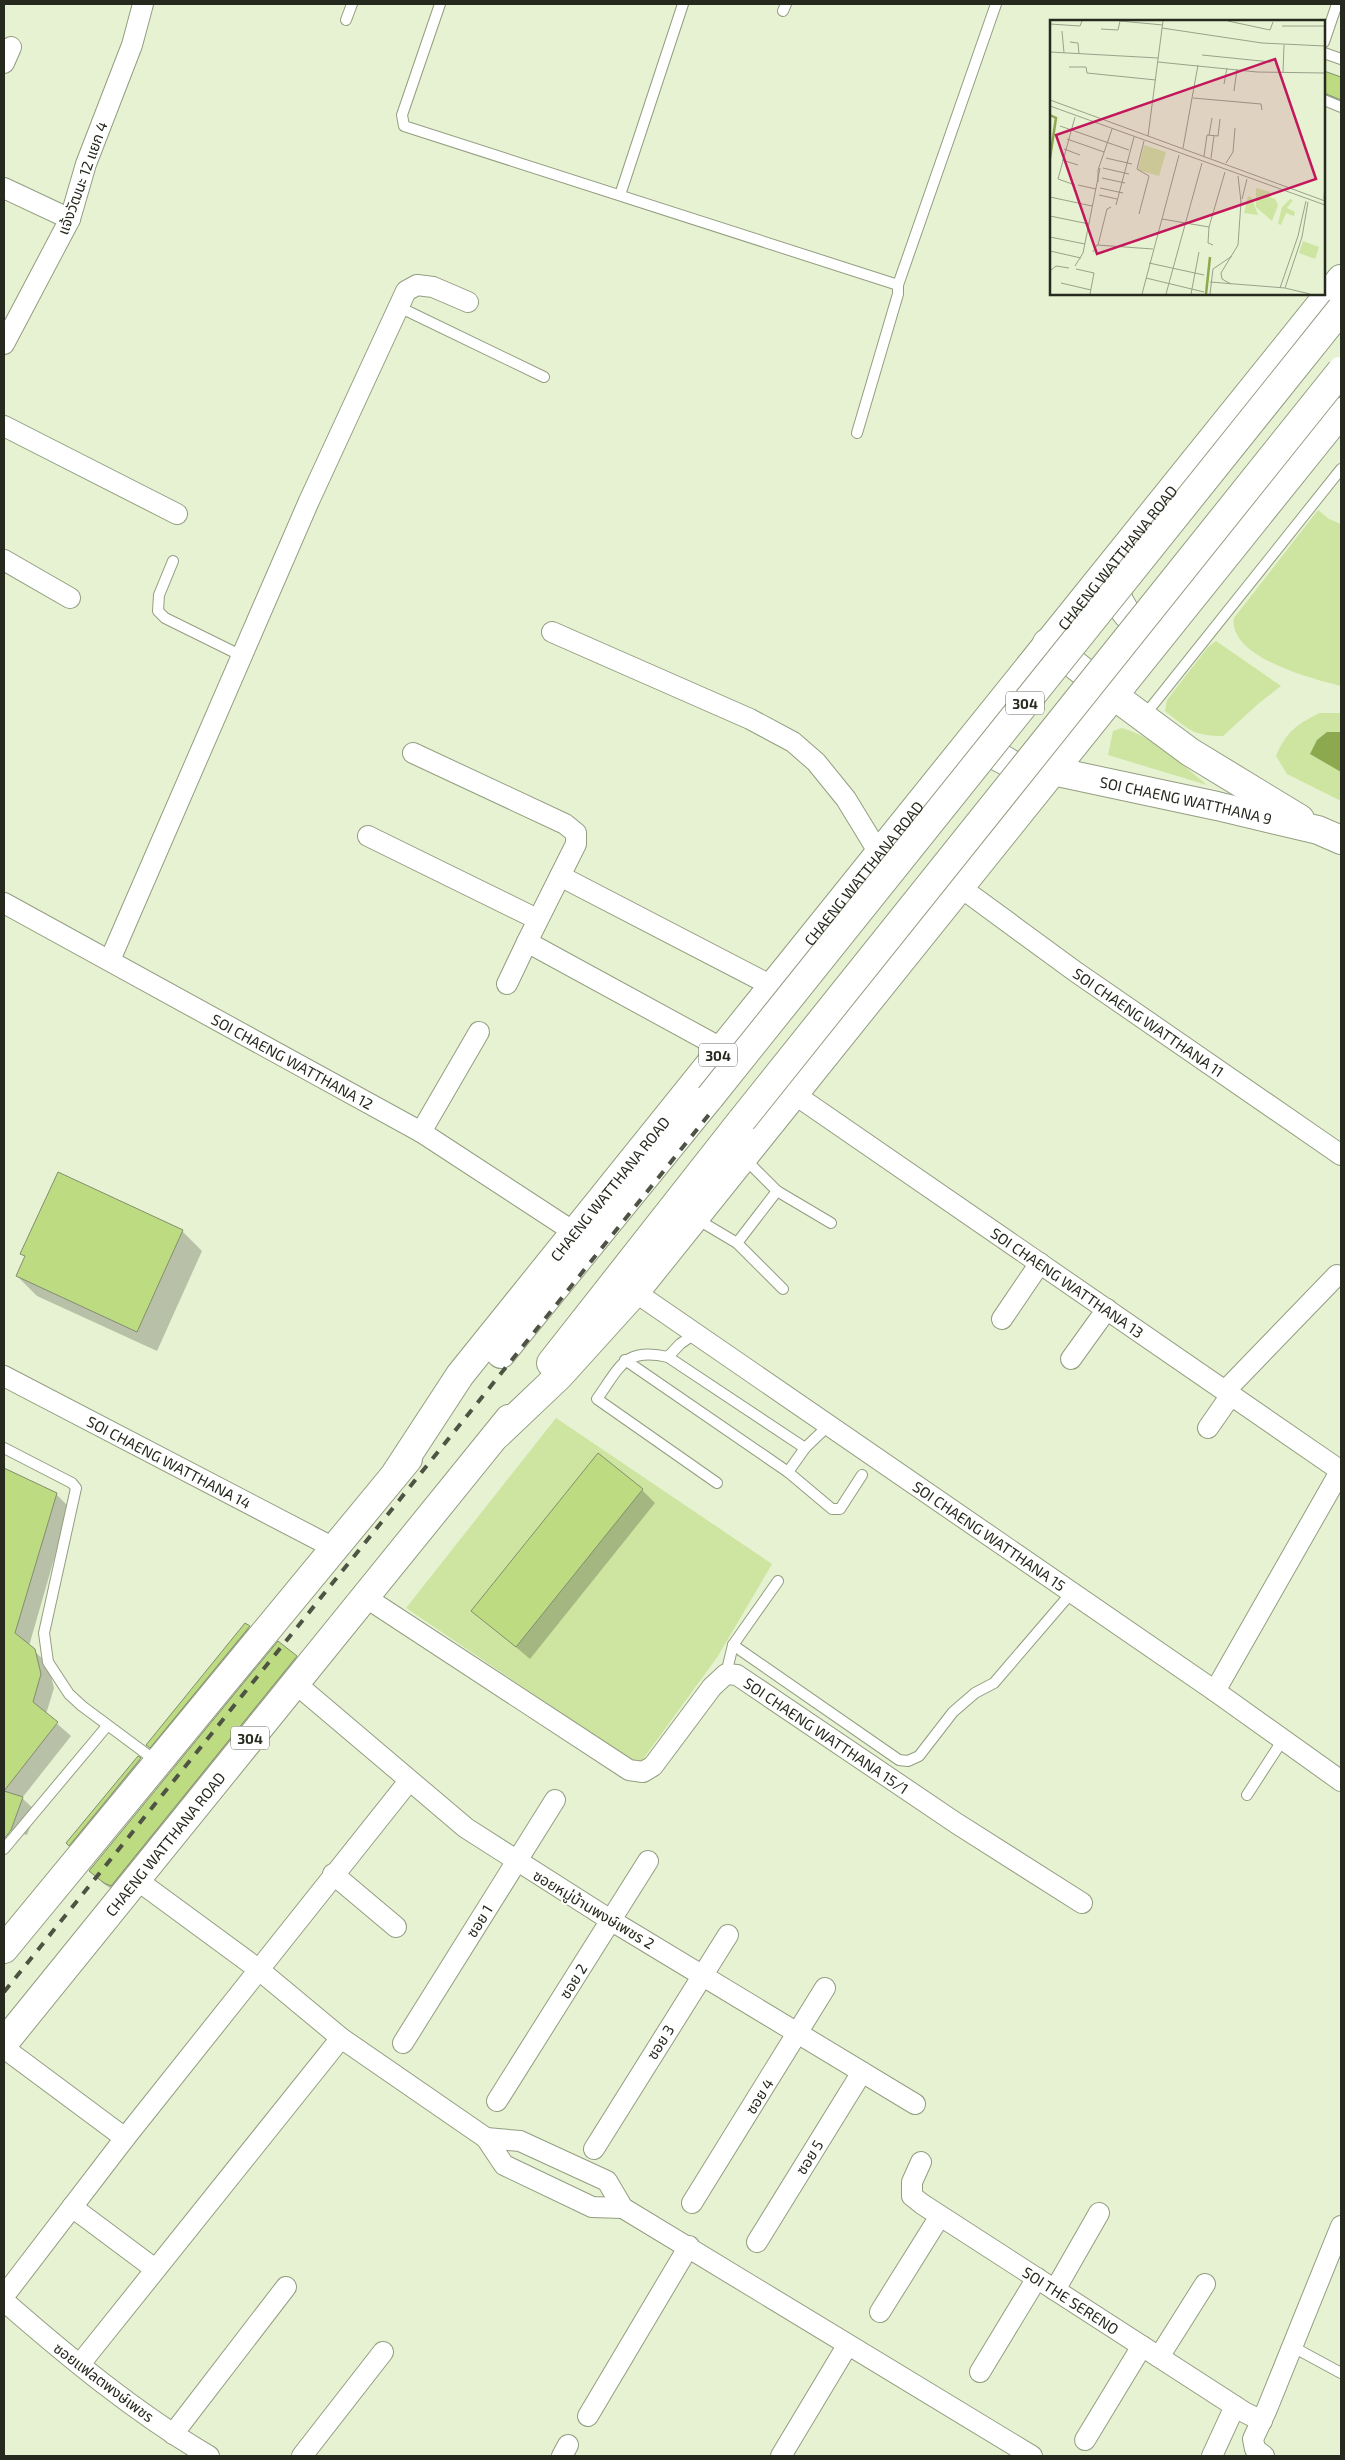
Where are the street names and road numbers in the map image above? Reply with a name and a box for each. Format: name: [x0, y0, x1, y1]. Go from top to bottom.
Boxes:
street label: แจ้งวัฒนะ 12 แยก 4: [53, 119, 111, 237]
street label: CHAENG WATTHANA ROAD: [1054, 482, 1181, 633]
road number: 304: [1006, 691, 1044, 714]
street label: SOI CHAENG WATTHANA 9: [1098, 772, 1274, 828]
street label: CHAENG WATTHANA ROAD: [800, 797, 927, 949]
street label: SOI CHAENG WATTHANA 11: [1070, 964, 1227, 1080]
street label: SOI CHAENG WATTHANA 12: [208, 1010, 376, 1113]
road number: 304: [699, 1044, 737, 1066]
street label: CHAENG WATTHANA ROAD: [546, 1113, 673, 1265]
street label: SOI CHAENG WATTHANA 13: [987, 1223, 1147, 1341]
street label: SOI CHAENG WATTHANA 14: [84, 1412, 254, 1512]
street label: SOI CHAENG WATTHANA 15: [909, 1477, 1069, 1595]
street label: SOI CHAENG WATTHANA 15/1: [740, 1673, 912, 1797]
road number: 304: [231, 1726, 269, 1750]
street label: CHAENG WATTHANA ROAD: [101, 1768, 229, 1920]
street label: ซอยหมู่บ้านพงษ์เพชร 2: [530, 1866, 658, 1953]
street label: ซอย 1: [462, 1901, 496, 1941]
street label: ซอย 2: [555, 1960, 591, 2002]
street label: ซอย 3: [642, 2021, 678, 2063]
street label: ซอย 4: [741, 2075, 777, 2117]
street label: ซอย 5: [791, 2136, 827, 2178]
street label: SOI THE SERENO: [1019, 2262, 1122, 2338]
street label: ซอยแฟลตพงษ์เพชร: [50, 2339, 158, 2425]

